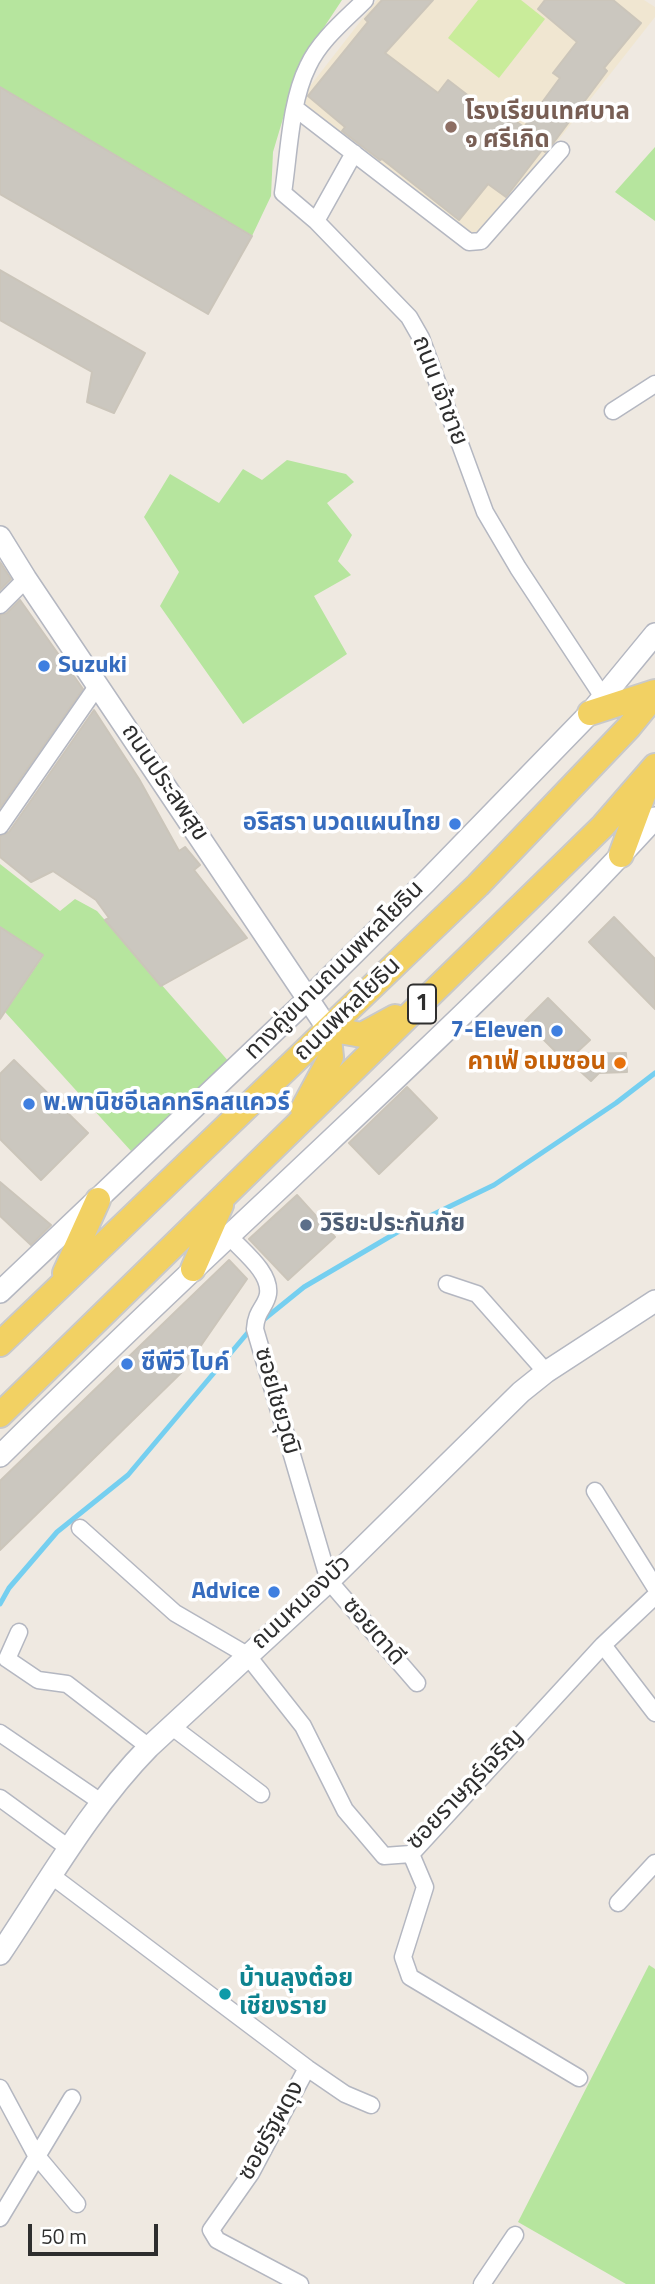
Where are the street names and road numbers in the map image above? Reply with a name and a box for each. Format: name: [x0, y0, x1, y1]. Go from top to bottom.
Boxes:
street label: ถนน เจ้าชาย: [405, 332, 473, 450]
street label: ถนนประสพสุข: [114, 719, 214, 847]
street label: ทางคู่ขนานถนนพหลโยธิน: [239, 875, 431, 1067]
street label: ถนนพหลโยธิน: [289, 952, 407, 1068]
road number: 1: [408, 984, 436, 1023]
street label: ซอยไชยวุฒิ: [247, 1344, 305, 1458]
street label: ถนนหนองบัว: [246, 1550, 358, 1656]
street label: ซอยตาดี: [336, 1592, 410, 1672]
street label: ซอยราษฎร์เจริญ: [401, 1724, 531, 1856]
street label: ซอยรัฐผดุง: [233, 2076, 311, 2186]

